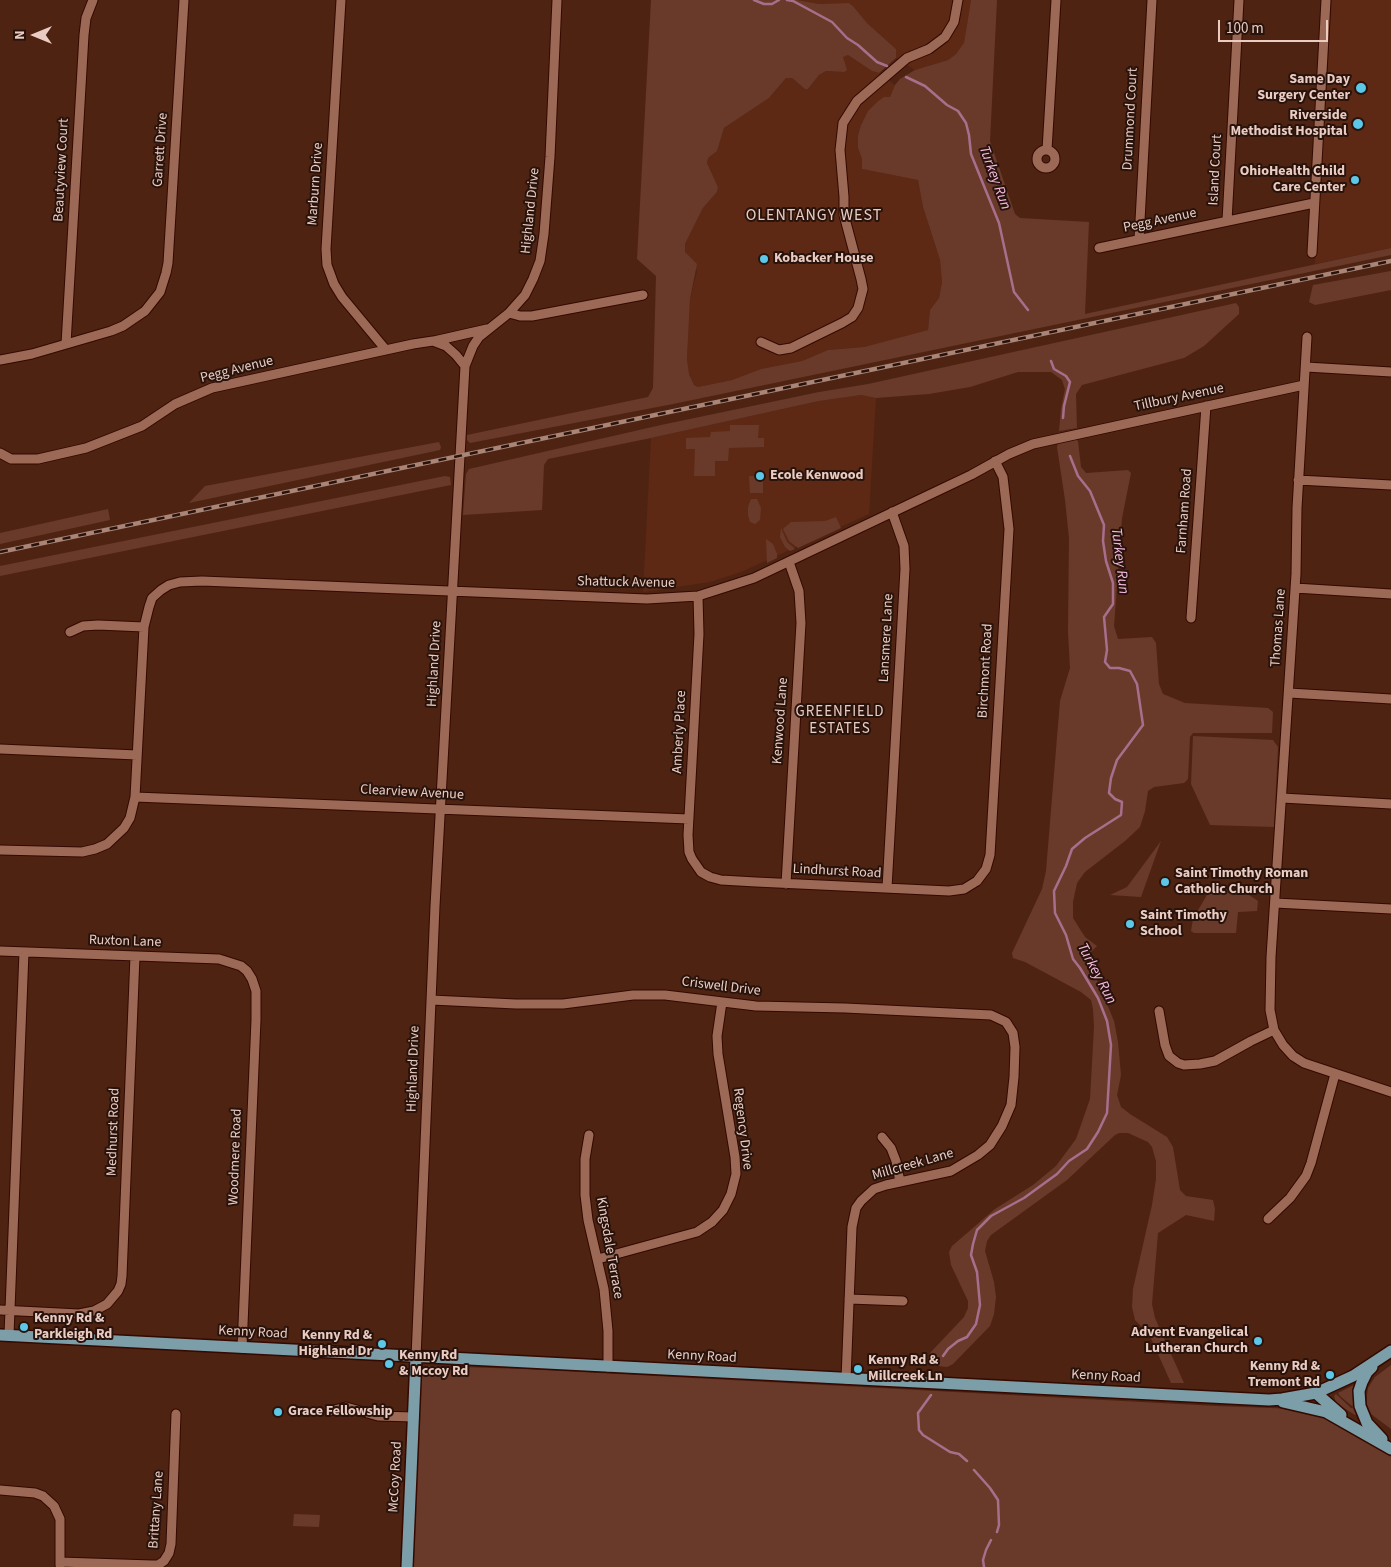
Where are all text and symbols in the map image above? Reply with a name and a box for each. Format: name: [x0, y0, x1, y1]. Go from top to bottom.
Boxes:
north arrow: [10, 10, 60, 60]
scale bar: [1221, 10, 1331, 42]
text: 100 m: [1226, 18, 1264, 39]
text: N: [10, 30, 30, 40]
street label: Drummond Court: [1120, 67, 1142, 171]
place label: Same Day Surgery Center: [1257, 72, 1350, 104]
marker: Same Day Surgery Center: [1354, 81, 1368, 95]
place label: Riverside Methodist Hospital: [1230, 108, 1347, 140]
street label: Garrett Drive: [150, 112, 172, 188]
marker: Riverside Methodist Hospital: [1351, 117, 1365, 131]
street label: Beautyview Court: [51, 118, 73, 222]
street label: Island Court: [1206, 134, 1226, 206]
street label: Marburn Drive: [305, 142, 327, 226]
water label: Turkey Run: [974, 144, 1014, 212]
place label: OhioHealth Child Care Center: [1240, 164, 1345, 196]
street label: Highland Drive: [518, 167, 544, 255]
marker: OhioHealth Child Care Center: [1349, 174, 1361, 186]
street label: Pegg Avenue: [1122, 205, 1198, 237]
district label: OLENTANGY WEST: [744, 206, 884, 226]
place label: Kobacker House: [774, 251, 873, 267]
marker: Kobacker House: [758, 253, 770, 265]
street label: Pegg Avenue: [199, 353, 275, 387]
street label: Tillbury Avenue: [1133, 380, 1225, 416]
place label: Ecole Kenwood: [770, 468, 863, 484]
street label: Farnham Road: [1174, 468, 1196, 554]
marker: Ecole Kenwood: [754, 470, 766, 482]
water label: Turkey Run: [1106, 527, 1132, 595]
street label: Shattuck Avenue: [577, 574, 675, 592]
street label: Thomas Lane: [1268, 588, 1290, 668]
street label: Lansmere Lane: [876, 593, 898, 683]
street label: Highland Drive: [424, 620, 446, 708]
street label: Birchmont Road: [975, 623, 997, 719]
street label: Kenwood Lane: [770, 677, 792, 765]
street label: Amberly Place: [669, 690, 691, 774]
district label: GREENFIELD ESTATES: [794, 704, 886, 739]
street label: Clearview Avenue: [360, 782, 464, 804]
street label: Lindhurst Road: [792, 861, 882, 883]
place label: Saint Timothy Roman Catholic Church: [1175, 866, 1308, 899]
marker: Saint Timothy Roman Catholic Church: [1159, 876, 1171, 888]
place label: Saint Timothy School: [1140, 908, 1227, 940]
marker: Saint Timothy School: [1124, 918, 1136, 930]
street label: Ruxton Lane: [88, 932, 162, 952]
water label: Turkey Run: [1072, 940, 1120, 1008]
street label: Criswell Drive: [681, 974, 761, 1000]
street label: Highland Drive: [404, 1026, 424, 1112]
street label: Regency Drive: [729, 1087, 755, 1171]
street label: Medhurst Road: [104, 1088, 124, 1176]
street label: Woodmere Road: [226, 1108, 246, 1206]
street label: Millcreek Lane: [870, 1145, 956, 1185]
street label: Kingsdale Terrace: [592, 1196, 626, 1300]
place label: Kenny Rd & Parkleigh Rd: [34, 1311, 112, 1344]
marker: Kenny Rd & Parkleigh Rd: [18, 1321, 30, 1333]
street label: Kenny Road: [218, 1323, 288, 1343]
place label: Advent Evangelical Lutheran Church: [1131, 1325, 1248, 1358]
place label: Kenny Rd & Highland Dr: [299, 1328, 372, 1360]
marker: Advent Evangelical Lutheran Church: [1252, 1335, 1264, 1347]
marker: Kenny Rd & Highland Dr: [376, 1338, 388, 1350]
street label: Kenny Road: [667, 1347, 737, 1367]
place label: Kenny Rd & Mccoy Rd: [399, 1348, 468, 1380]
place label: Kenny Rd & Millcreek Ln: [868, 1353, 943, 1385]
marker: Kenny Rd & Mccoy Rd: [383, 1358, 395, 1370]
place label: Kenny Rd & Tremont Rd: [1248, 1359, 1320, 1391]
marker: Kenny Rd & Millcreek Ln: [852, 1363, 864, 1375]
street label: Kenny Road: [1071, 1367, 1141, 1387]
marker: Kenny Rd & Tremont Rd: [1324, 1369, 1336, 1381]
place label: Grace Fellowship: [288, 1404, 393, 1420]
marker: Grace Fellowship: [272, 1406, 284, 1418]
street label: McCoy Road: [386, 1441, 406, 1513]
street label: Brittany Lane: [146, 1471, 168, 1549]

